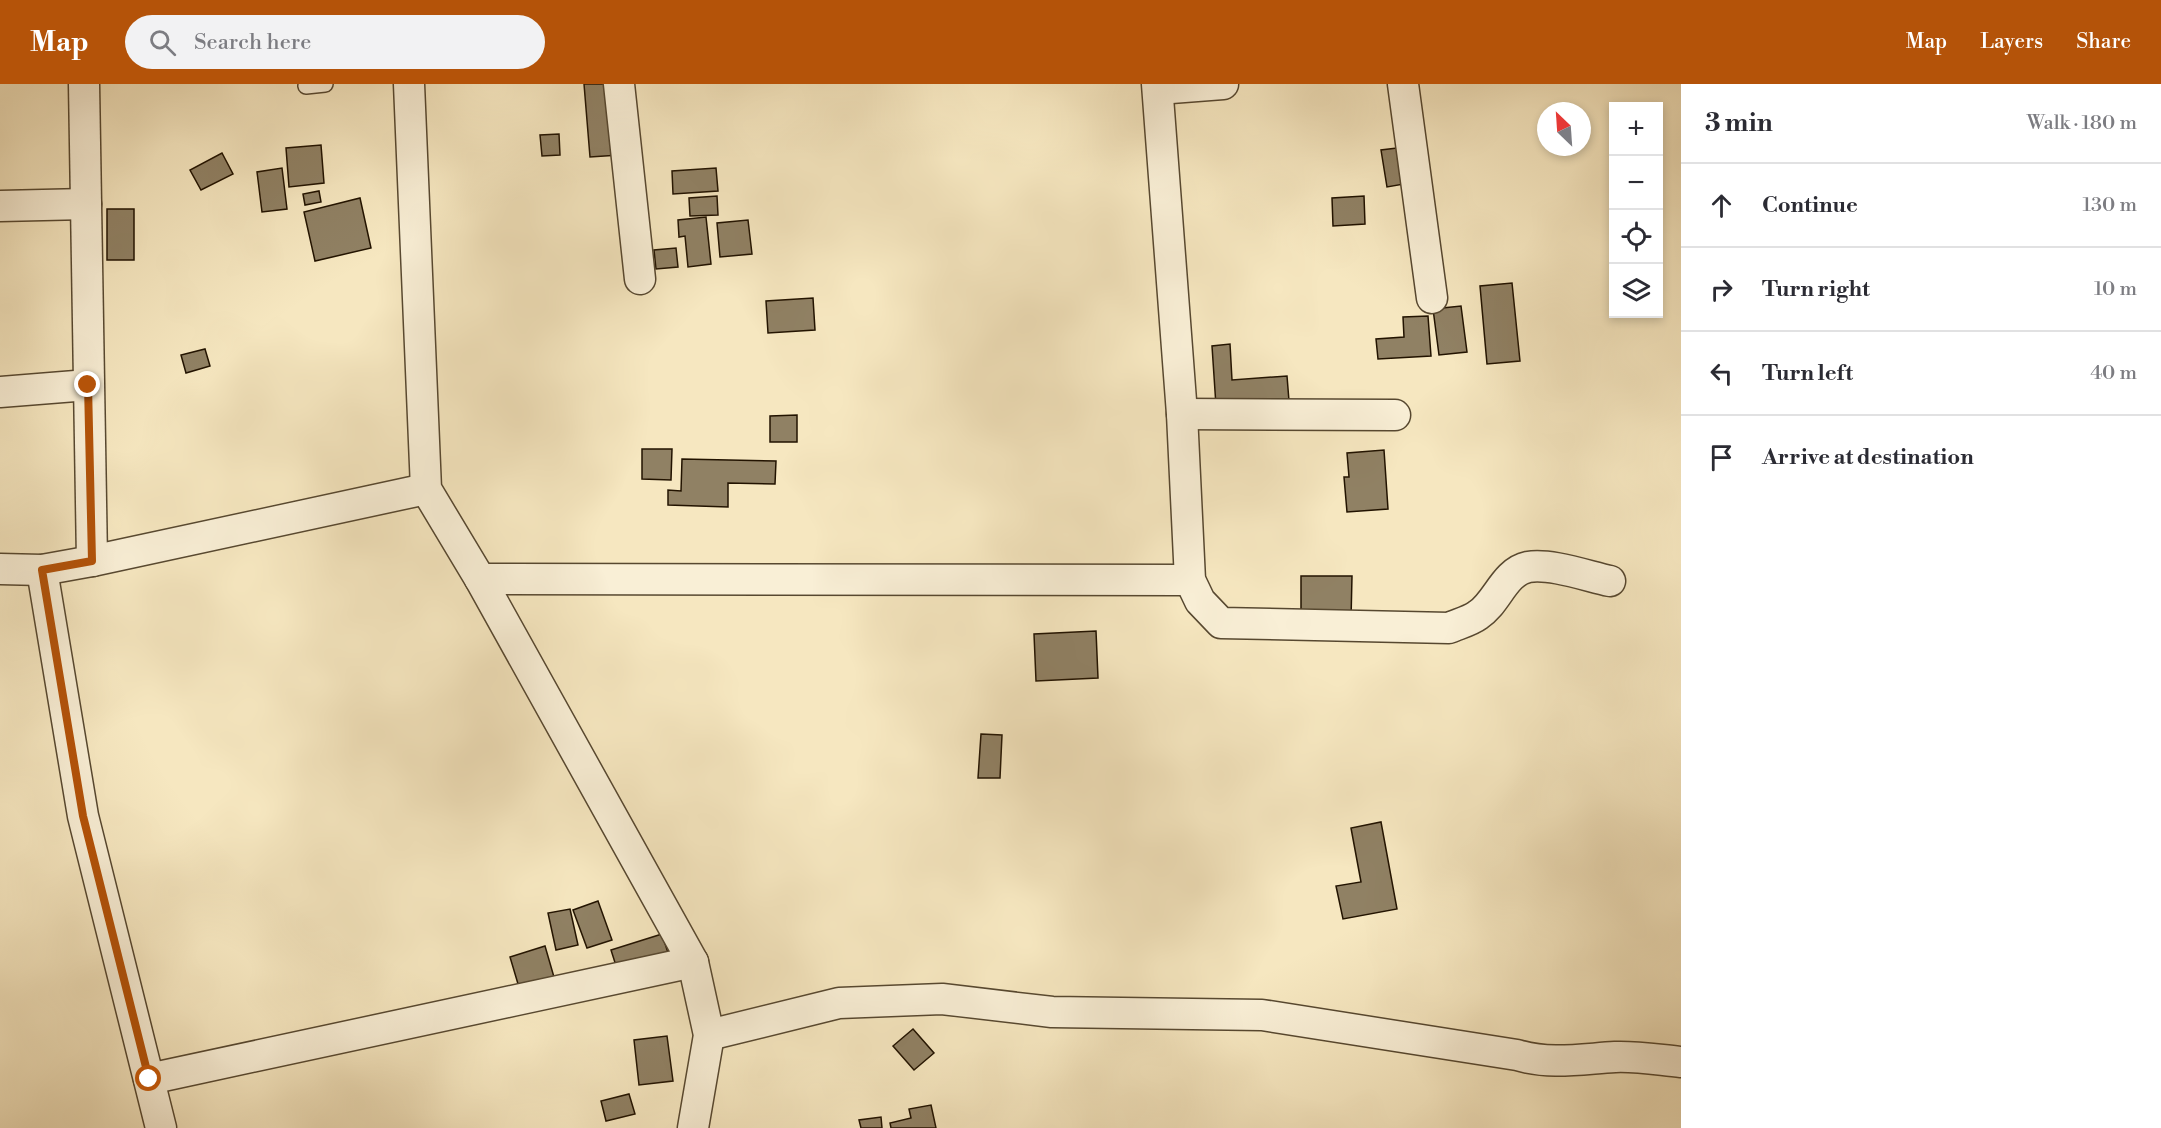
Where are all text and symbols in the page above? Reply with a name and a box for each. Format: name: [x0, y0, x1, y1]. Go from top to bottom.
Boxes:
search box: [125, 15, 545, 69]
text: Map: [30, 25, 89, 60]
icon: search: [146, 26, 179, 59]
text: Search here: [194, 29, 311, 56]
text: Map: [1906, 29, 1947, 55]
text: Layers: [1980, 29, 2043, 55]
text: Share: [2076, 29, 2131, 55]
north arrow: [1537, 102, 1591, 156]
map controls: [1609, 102, 1663, 318]
button: +: [1609, 102, 1663, 156]
text: 3 min: [1705, 107, 1773, 139]
text: Walk · 180 m: [2027, 111, 2137, 136]
button: −: [1609, 156, 1663, 210]
icon: ahead: [1705, 189, 1738, 222]
text: Continue: [1762, 192, 1858, 219]
text: 130 m: [2082, 193, 2137, 218]
button: locate: [1609, 210, 1663, 264]
button: layers: [1609, 264, 1663, 318]
icon: right: [1705, 273, 1738, 306]
text: Turn right: [1762, 276, 1870, 303]
text: 10 m: [2094, 277, 2137, 302]
icon: left: [1705, 357, 1738, 390]
text: Turn left: [1762, 360, 1853, 387]
text: 40 m: [2090, 361, 2137, 386]
route end: [74, 371, 100, 397]
icon: arrive: [1705, 441, 1738, 474]
text: Arrive at destination: [1762, 444, 1974, 471]
route start: [135, 1065, 161, 1091]

